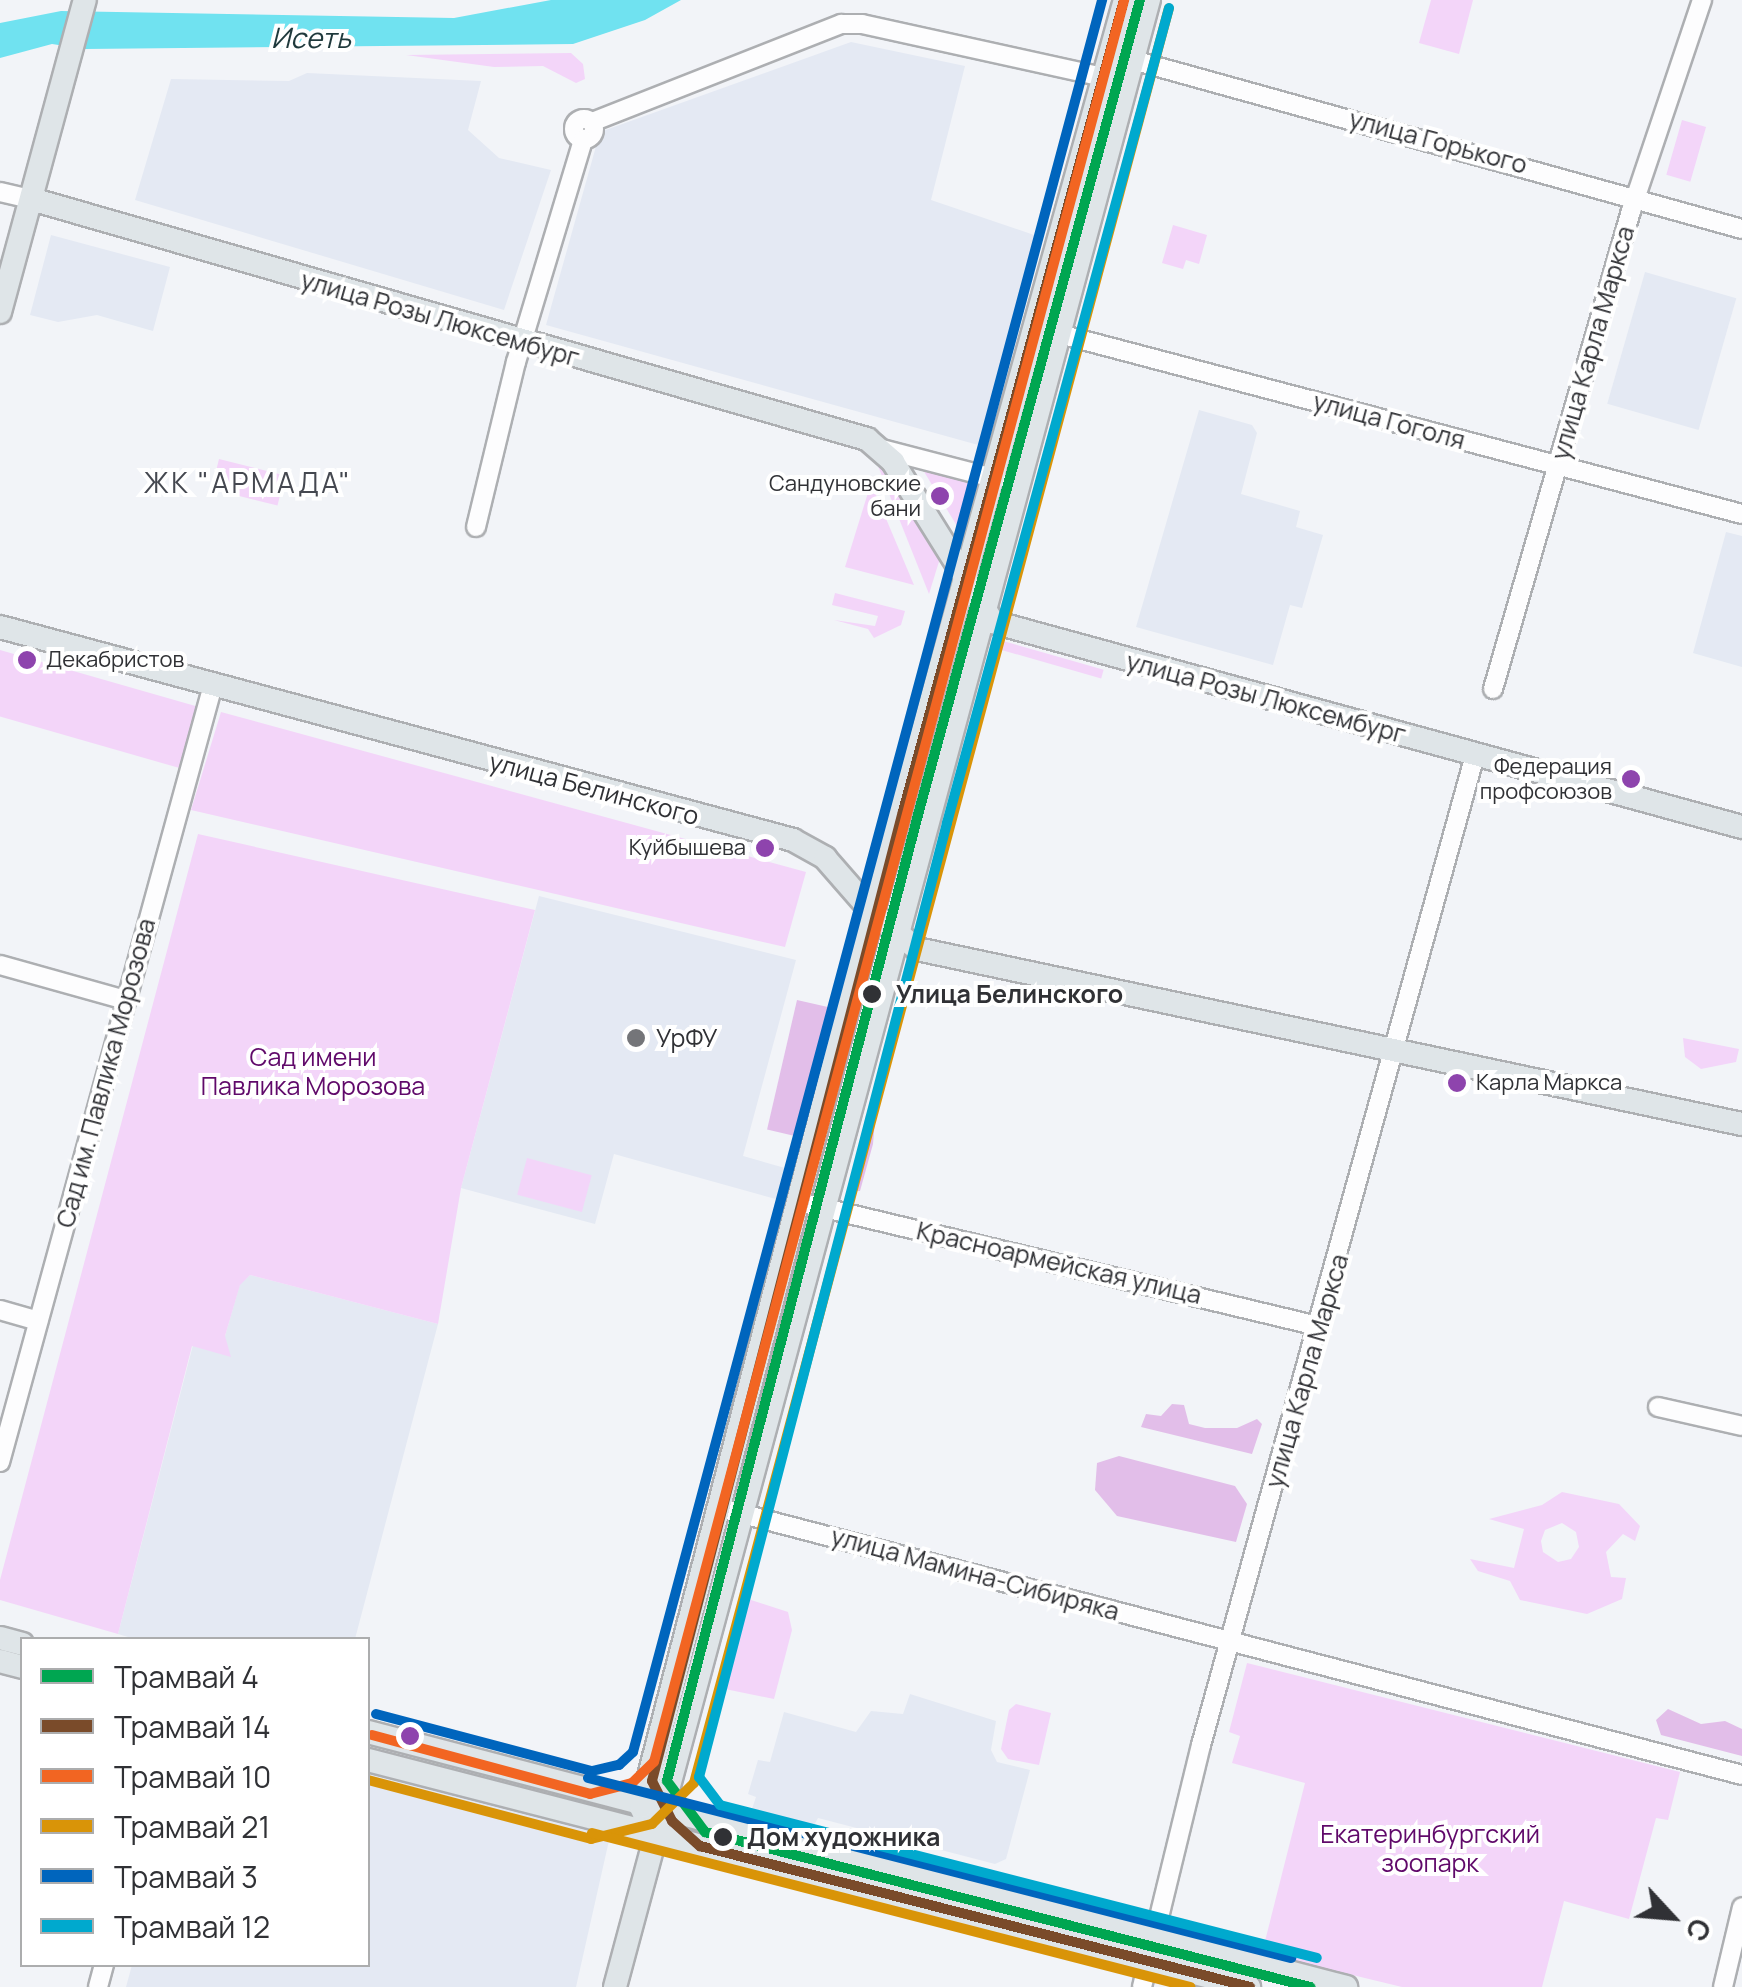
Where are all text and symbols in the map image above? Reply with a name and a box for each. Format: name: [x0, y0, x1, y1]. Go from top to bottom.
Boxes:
water label: Исеть: [271, 20, 351, 54]
street label: улица Горького: [1346, 104, 1530, 180]
street label: улица Карла Маркса: [1545, 223, 1641, 463]
street label: улица Розы Люксембург: [297, 265, 583, 373]
street label: улица Гоголя: [1310, 386, 1468, 456]
district label: ЖК "АРМАДА": [143, 465, 353, 499]
place label: Сандуновские бани: [769, 470, 921, 522]
marker: Сандуновские бани: [930, 486, 950, 506]
street label: улица Розы Люксембург: [1123, 646, 1409, 750]
place label: Декабристов: [46, 647, 184, 673]
marker: Декабристов: [17, 650, 37, 670]
street label: улица Белинского: [486, 747, 702, 831]
place label: Федерация профсоюзов: [1480, 753, 1612, 804]
marker: Федерация профсоюзов: [1621, 769, 1641, 789]
place label: Куйбышева: [629, 835, 746, 861]
marker: Куйбышева: [755, 838, 775, 858]
street label: Сад им. Павлика Морозова: [50, 915, 162, 1231]
marker: Улица Белинского: [857, 979, 887, 1009]
place label: Улица Белинского: [896, 979, 1123, 1009]
place label: УрФУ: [656, 1023, 717, 1053]
marker: УрФУ: [625, 1027, 647, 1049]
park label: Сад имени Павлика Морозова: [201, 1043, 425, 1102]
place label: Карла Маркса: [1476, 1070, 1622, 1096]
marker: Карла Маркса: [1447, 1073, 1467, 1093]
street label: Красноармейская улица: [914, 1216, 1204, 1310]
street label: улица Карла Маркса: [1259, 1251, 1355, 1491]
street label: улица Мамина-Сибиряка: [828, 1521, 1122, 1627]
legend: [20, 1637, 370, 1967]
text: Трамвай 4: [114, 1656, 259, 1697]
text: Трамвай 14: [114, 1706, 271, 1747]
unlabelled marker: [400, 1726, 420, 1746]
text: Трамвай 10: [114, 1756, 271, 1797]
text: Трамвай 21: [114, 1806, 270, 1847]
park label: Екатеринбургский зоопарк: [1320, 1820, 1540, 1879]
marker: Дом художника: [708, 1822, 738, 1852]
place label: Дом художника: [747, 1822, 940, 1852]
text: Трамвай 3: [114, 1856, 258, 1897]
north arrow: [1622, 1867, 1722, 1967]
text: Трамвай 12: [114, 1906, 270, 1947]
text: С: [1677, 1913, 1721, 1948]

